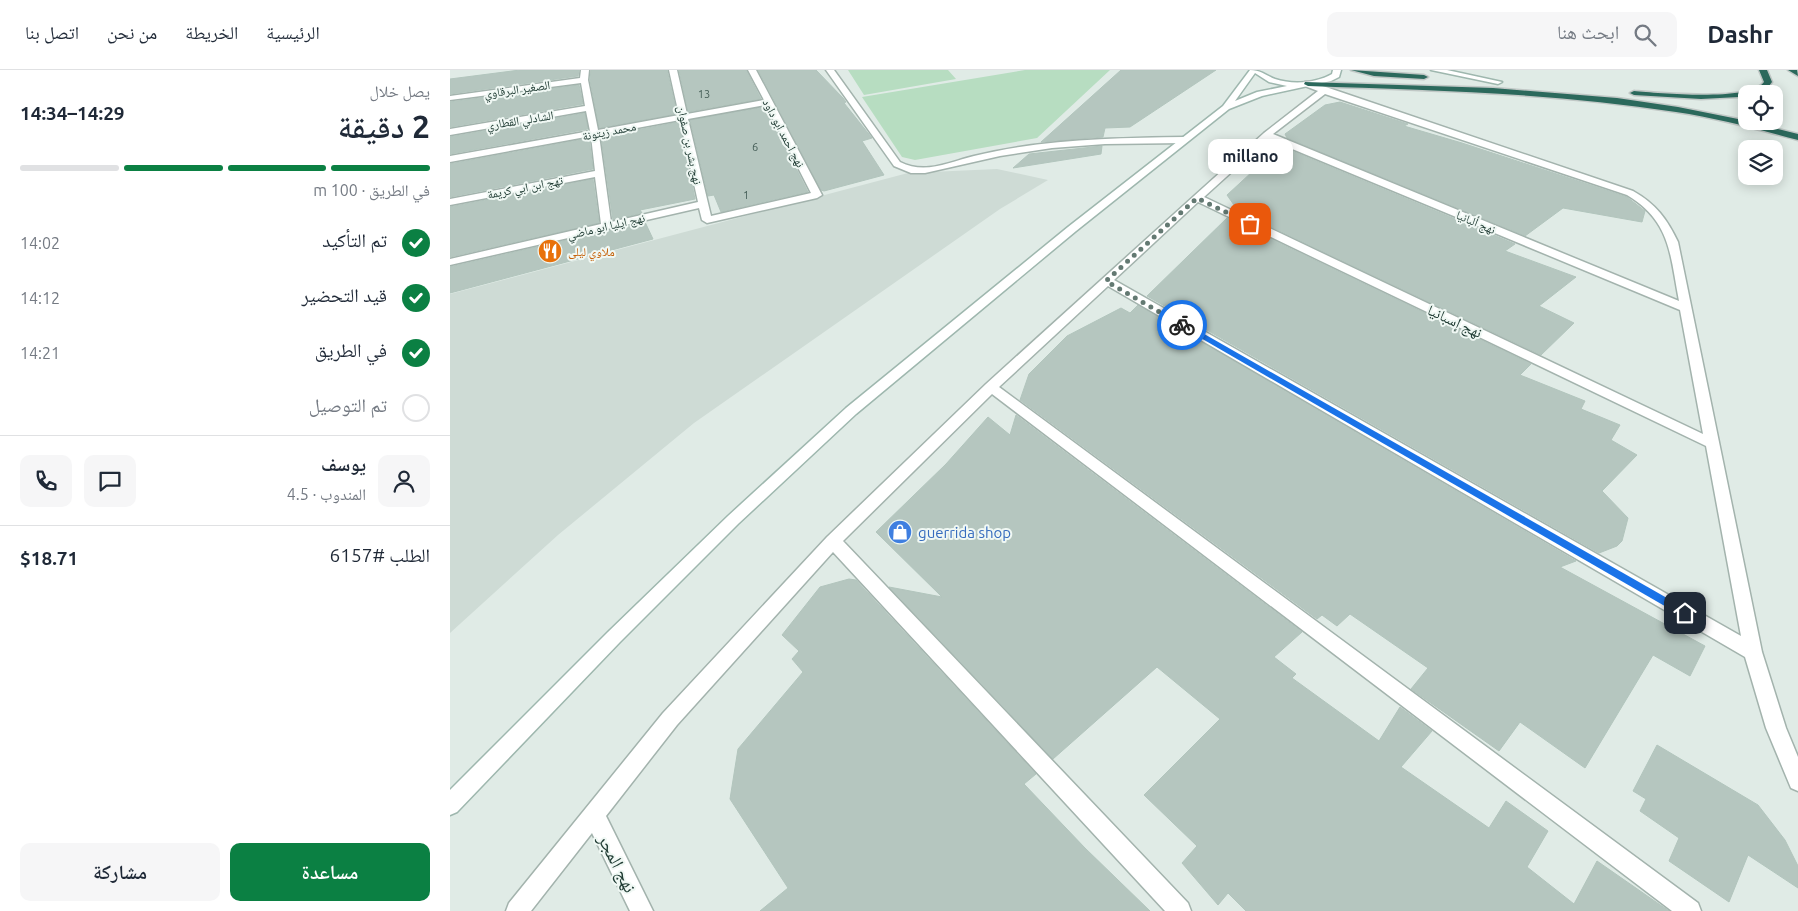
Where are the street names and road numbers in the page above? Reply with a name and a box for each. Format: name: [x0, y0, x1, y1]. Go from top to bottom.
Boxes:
street label: الصغير البرقاوي: [483, 78, 552, 104]
street label: نهج احمد ابو داود: [759, 97, 807, 170]
street label: نهج بشر بن صفوان: [674, 104, 705, 186]
street label: الشادلي القطاري: [486, 108, 555, 136]
street label: محمد زيتونة: [581, 119, 637, 144]
street label: تهج ابن ابي كريمة: [486, 173, 565, 205]
street label: نهج ألبانيا: [1454, 208, 1498, 237]
street label: نهج ايليا ابو ماضي: [566, 211, 647, 245]
street label: نهج إسبانيا: [1424, 301, 1485, 343]
street label: نهج المجر: [592, 830, 641, 897]

